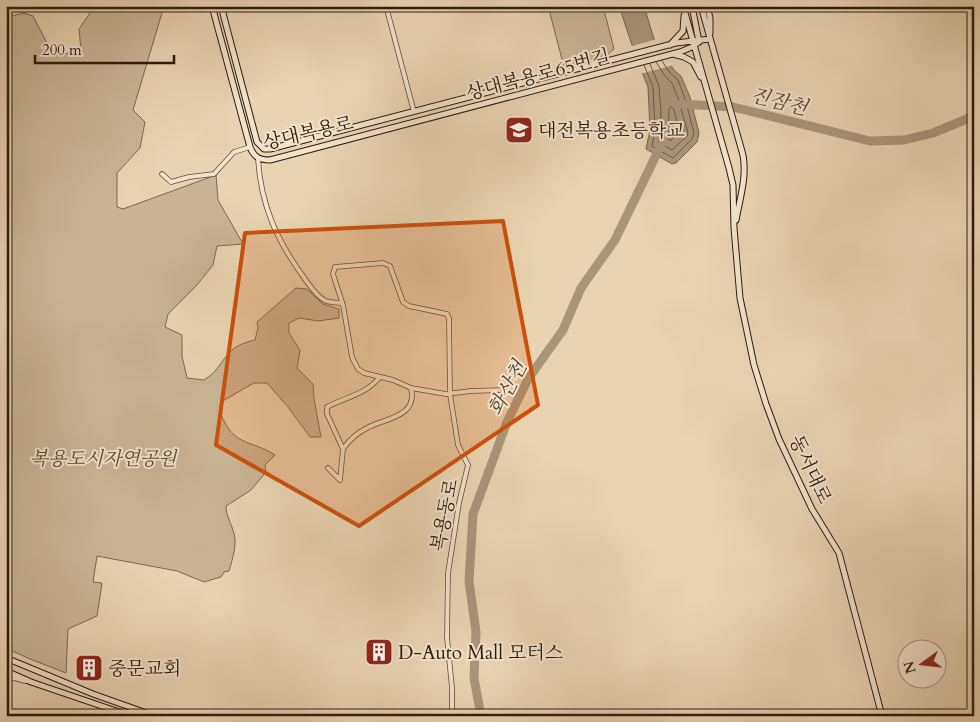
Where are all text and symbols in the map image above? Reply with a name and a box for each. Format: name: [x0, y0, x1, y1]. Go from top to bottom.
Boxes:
scale bar: [35, 32, 174, 64]
text: 200 m: [42, 40, 82, 60]
street label: 상대복용로65번길: [463, 43, 613, 107]
water label: 진잠천: [747, 81, 812, 122]
street label: 상대복용로: [261, 110, 356, 156]
school or university icon: 대전복용초등학교: [504, 115, 534, 145]
place label: 대전복용초등학교: [538, 118, 685, 144]
water label: 화산천: [482, 355, 534, 420]
street label: 동서대로: [783, 431, 837, 508]
park label: 복용도시자연공원: [30, 446, 178, 472]
street label: 복용동로: [425, 477, 465, 554]
building icon: D-Auto Mall 모터스: [364, 637, 394, 667]
place label: D-Auto Mall 모터스: [398, 640, 563, 666]
north arrow: [898, 640, 948, 690]
building icon: 중문교회: [74, 653, 104, 683]
place label: 중문교회: [108, 656, 181, 682]
text: N: [899, 659, 921, 676]

